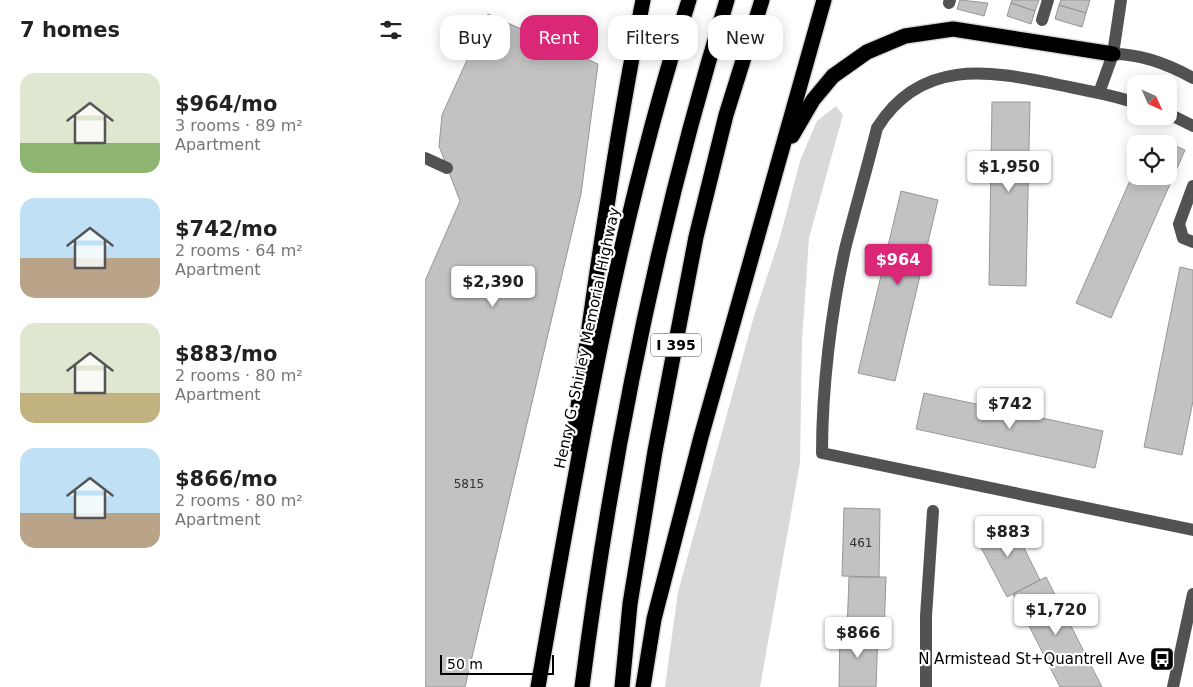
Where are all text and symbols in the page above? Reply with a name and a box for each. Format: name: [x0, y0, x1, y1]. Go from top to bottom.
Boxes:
chip: Buy: [440, 15, 510, 60]
chip: Rent: [520, 15, 598, 60]
chip: Filters: [608, 15, 698, 60]
chip: New: [708, 15, 783, 60]
icon: filters: [377, 16, 405, 44]
text: 7 homes: [20, 18, 120, 42]
north arrow: [1127, 75, 1177, 125]
map controls: [1127, 75, 1177, 185]
text: $964/mo: [175, 92, 277, 116]
icon: home: [60, 93, 120, 153]
text: 3 rooms · 89 m²: [175, 116, 303, 135]
text: Apartment: [175, 135, 261, 154]
button: locate: [1127, 135, 1177, 185]
pin: $1,950: [968, 150, 1050, 193]
text: $1,950: [978, 157, 1040, 176]
street label: Henry G. Shirley Memorial Highway: [550, 206, 624, 470]
text: $742/mo: [175, 217, 277, 241]
icon: home: [60, 218, 120, 278]
text: 2 rooms · 64 m²: [175, 241, 303, 260]
pin: $964: [868, 244, 928, 286]
text: $964: [876, 250, 920, 269]
text: Apartment: [175, 260, 261, 279]
pin: $2,390: [452, 266, 534, 308]
text: $2,390: [462, 272, 524, 291]
road number: I 395: [651, 334, 701, 356]
text: $883/mo: [175, 342, 277, 366]
icon: home: [60, 343, 120, 403]
text: 2 rooms · 80 m²: [175, 366, 303, 385]
text: Apartment: [175, 385, 261, 404]
pin: $742: [980, 388, 1040, 430]
text: $742: [988, 394, 1032, 413]
text: $866/mo: [175, 467, 277, 491]
icon: home: [60, 468, 120, 528]
house number: 5815: [454, 477, 484, 491]
text: 2 rooms · 80 m²: [175, 491, 303, 510]
text: Apartment: [175, 510, 261, 529]
pin: $883: [978, 516, 1038, 558]
text: $883: [986, 522, 1030, 541]
house number: 461: [850, 536, 872, 550]
pin: $1,720: [1015, 594, 1097, 636]
text: $1,720: [1025, 600, 1087, 619]
pin: $866: [828, 616, 888, 659]
text: $866: [836, 623, 880, 642]
bus stop icon: N Armistead St+Quantrell Ave: [1149, 646, 1175, 672]
place label: N Armistead St+Quantrell Ave: [918, 650, 1145, 668]
scale bar: [440, 652, 554, 675]
text: 50 m: [447, 656, 483, 672]

